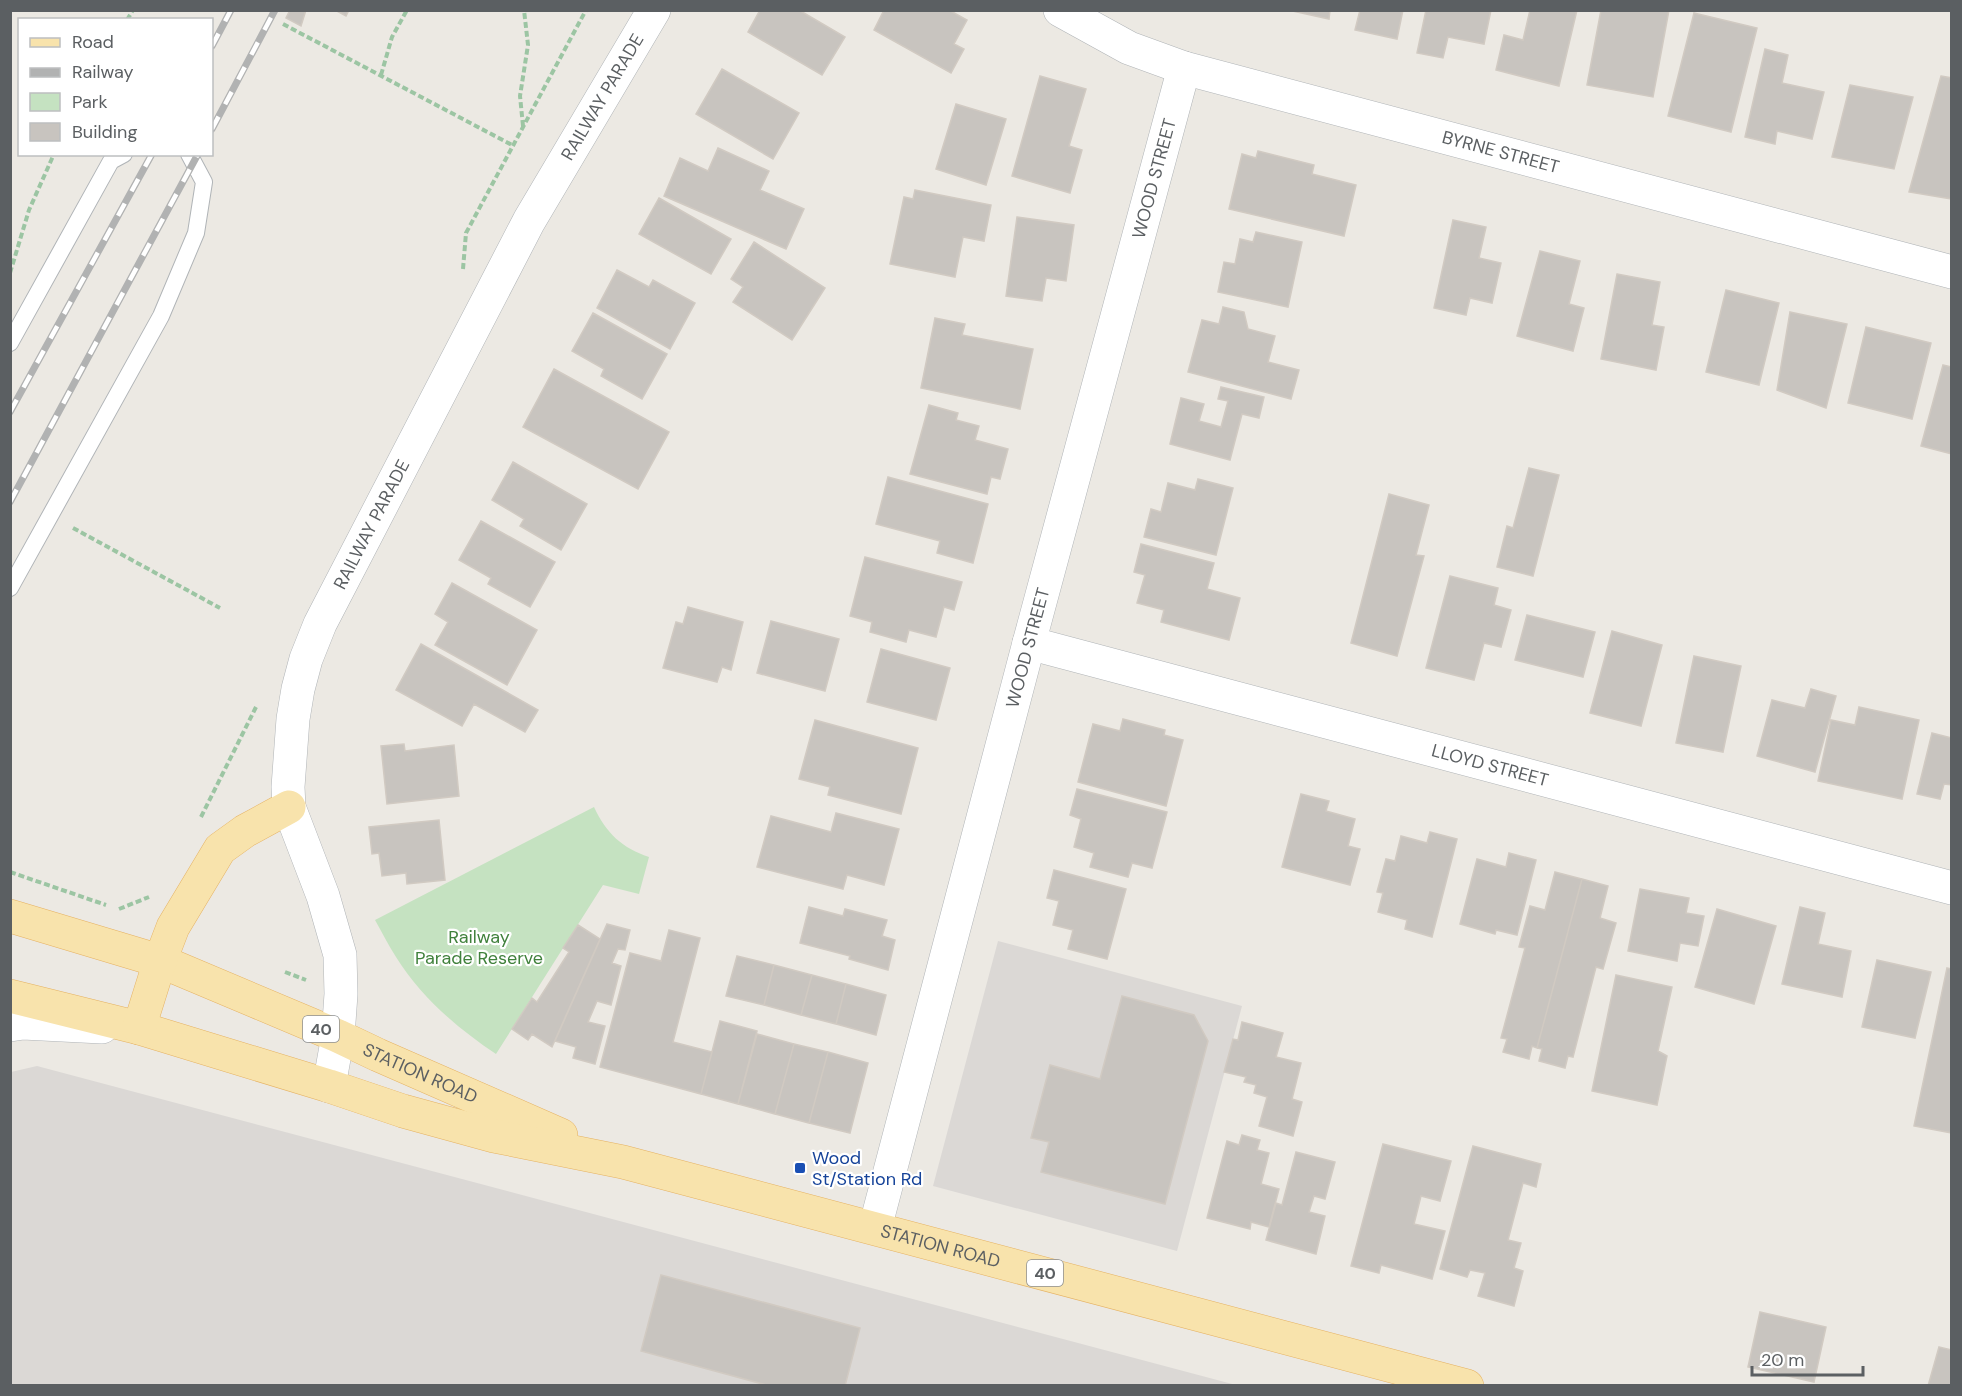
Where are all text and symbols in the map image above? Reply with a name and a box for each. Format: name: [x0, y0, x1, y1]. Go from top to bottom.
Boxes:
legend: [18, 18, 213, 156]
street label: RAILWAY PARADE: [556, 29, 649, 165]
text: Road: [72, 30, 114, 54]
text: Railway: [72, 60, 134, 84]
text: Park: [72, 90, 108, 114]
street label: WOOD STREET: [1127, 116, 1182, 241]
text: Building: [72, 120, 137, 144]
street label: BYRNE STREET: [1440, 125, 1562, 179]
street label: RAILWAY PARADE: [328, 455, 415, 594]
street label: WOOD STREET: [1000, 585, 1055, 711]
street label: LLOYD STREET: [1429, 738, 1551, 792]
park label: Railway Parade Reserve: [415, 925, 543, 970]
road number: 40: [303, 1016, 339, 1042]
street label: STATION ROAD: [359, 1037, 481, 1109]
place label: Wood St/Station Rd: [812, 1146, 922, 1191]
marker: Wood St/Station Rd: [793, 1161, 807, 1175]
street label: STATION ROAD: [878, 1219, 1003, 1274]
road number: 40: [1027, 1260, 1063, 1286]
scale bar: [1752, 1339, 1863, 1377]
text: 20 m: [1761, 1348, 1804, 1372]

